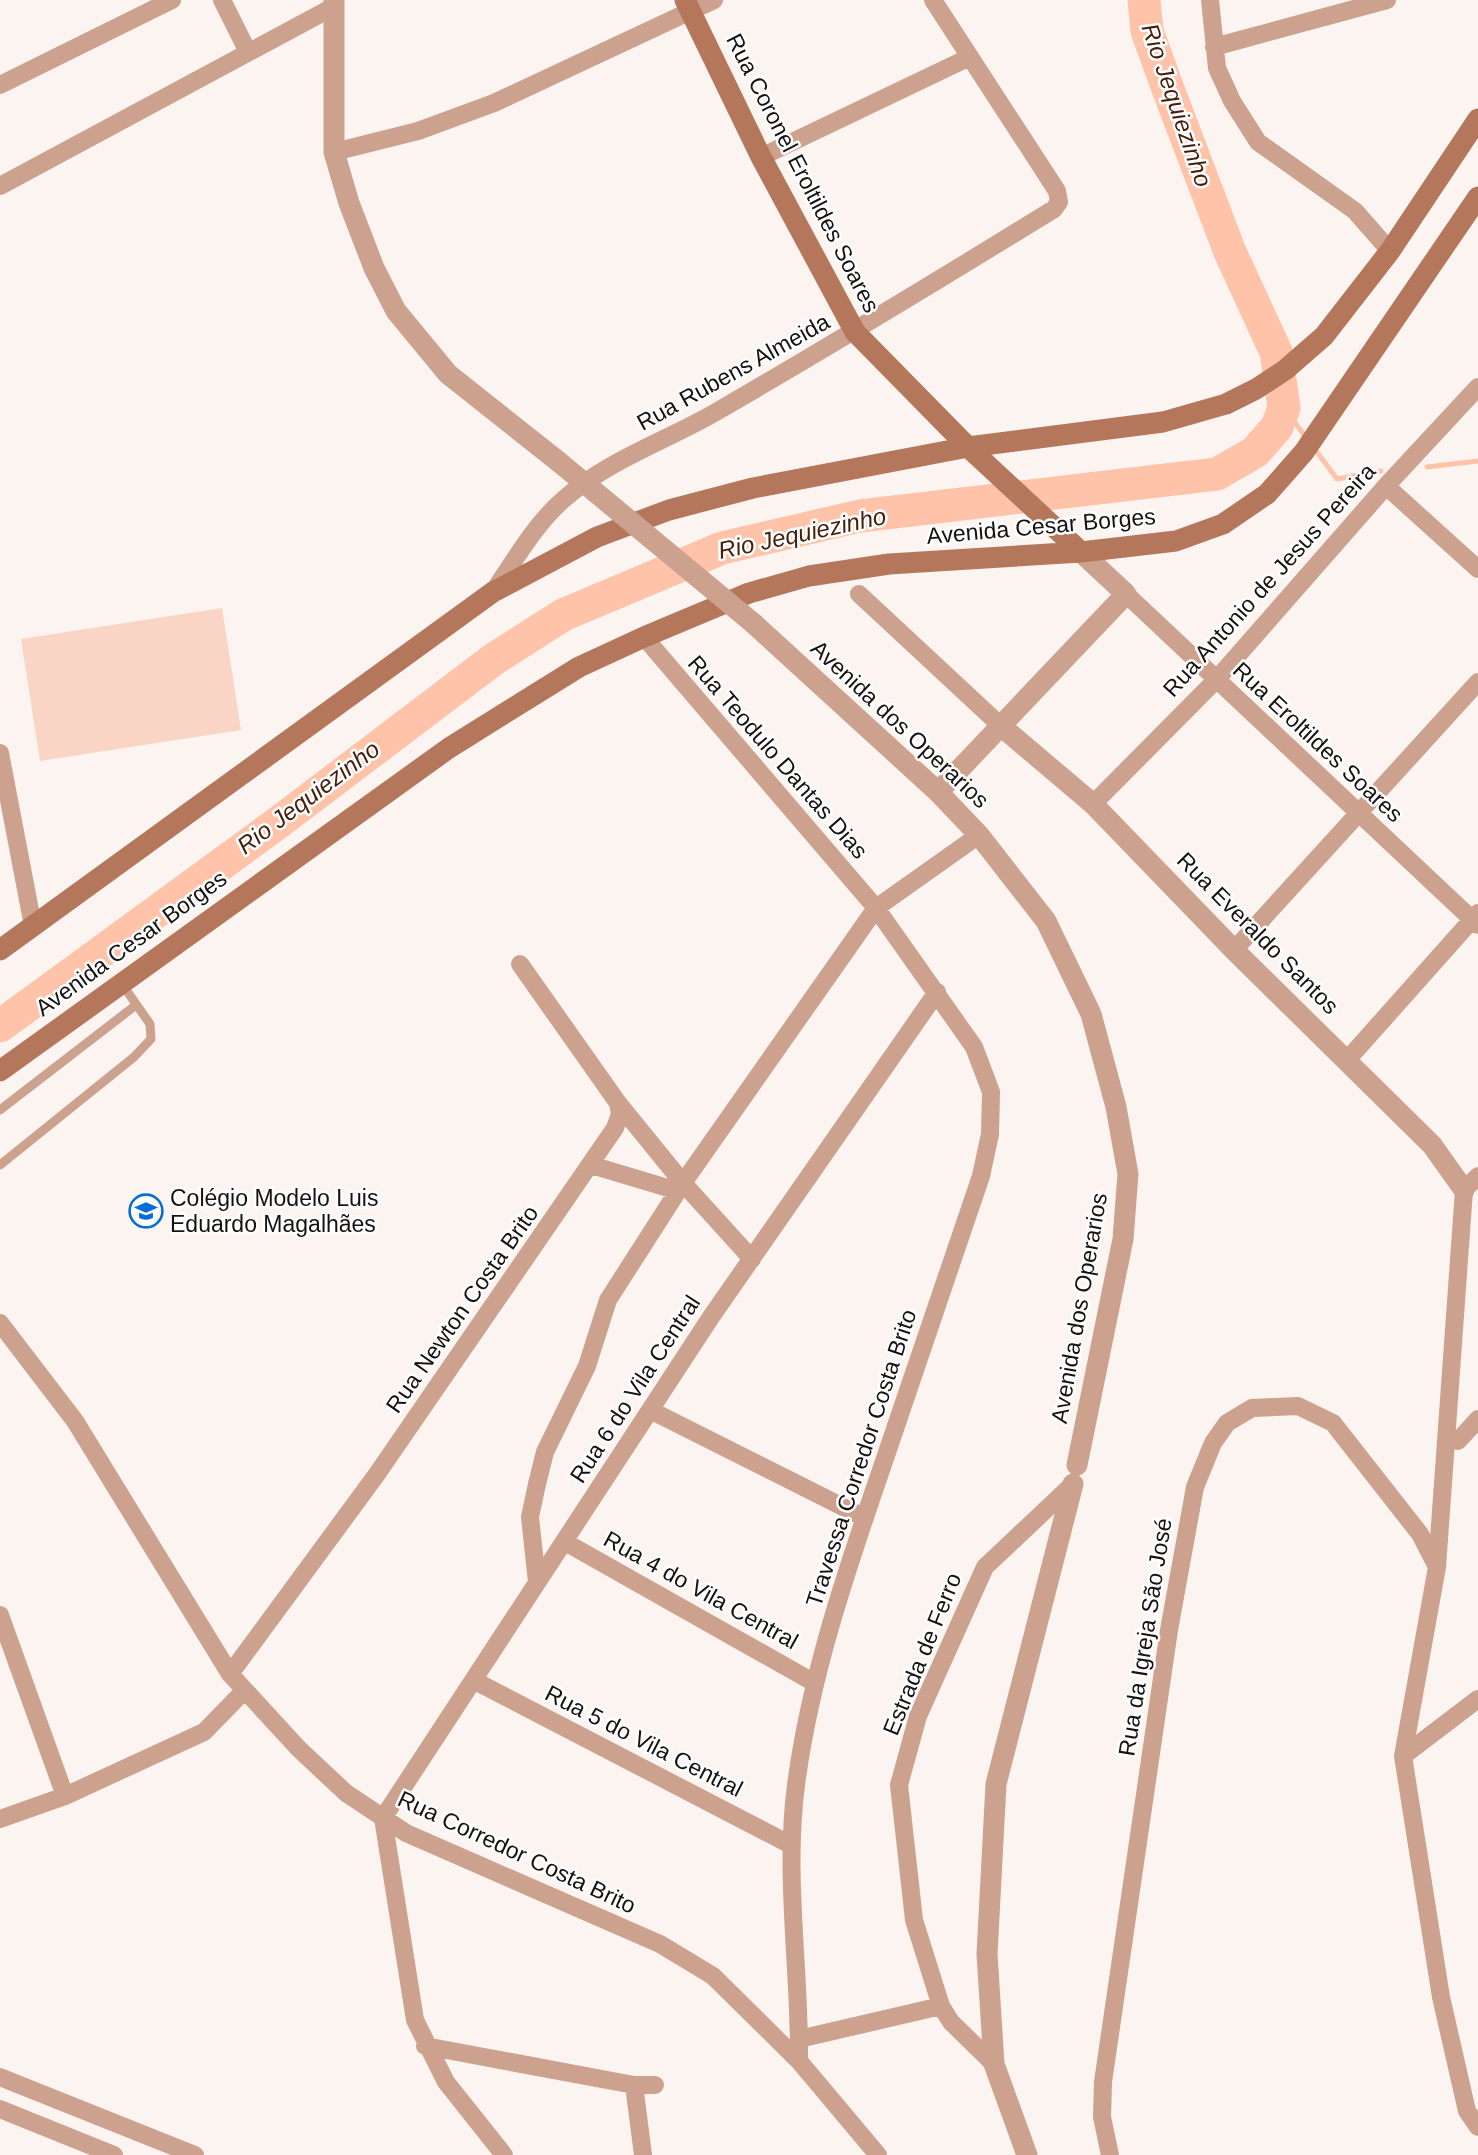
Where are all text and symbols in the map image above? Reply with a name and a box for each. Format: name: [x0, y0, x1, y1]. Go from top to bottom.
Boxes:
water label: Rio Jequiezinho: [1136, 20, 1218, 190]
street label: Rua Coronel Eroltildes Soares: [721, 29, 885, 317]
street label: Rua Rubens Almeida: [632, 308, 834, 436]
street label: Rua Antonio de Jesus Pereira: [1158, 458, 1381, 702]
water label: Rio Jequiezinho: [716, 502, 888, 564]
street label: Avenida Cesar Borges: [925, 503, 1157, 549]
street label: Avenida dos Operarios: [806, 635, 994, 813]
street label: Rua Teodulo Dantas Dias: [683, 650, 873, 864]
street label: Rua Eroltildes Soares: [1228, 657, 1408, 827]
water label: Rio Jequiezinho: [232, 735, 384, 859]
street label: Rua Everaldo Santos: [1172, 847, 1344, 1019]
street label: Avenida Cesar Borges: [30, 865, 232, 1021]
place label: Colégio Modelo Luis Eduardo Magalhães: [170, 1185, 378, 1237]
street label: Avenida dos Operarios: [1046, 1191, 1112, 1425]
school or university icon: Colégio Modelo Luis Eduardo Magalhães: [127, 1192, 165, 1230]
street label: Rua Newton Costa Brito: [381, 1200, 543, 1418]
street label: Rua 6 do Vila Central: [565, 1290, 705, 1488]
street label: Travessa Corredor Costa Brito: [801, 1306, 921, 1610]
street label: Rua da Igreja São José: [1113, 1516, 1177, 1758]
street label: Rua 4 do Vila Central: [599, 1526, 803, 1654]
street label: Estrada de Ferro: [878, 1569, 966, 1739]
street label: Rua 5 do Vila Central: [541, 1680, 747, 1802]
street label: Rua Corredor Costa Brito: [394, 1785, 640, 1919]

